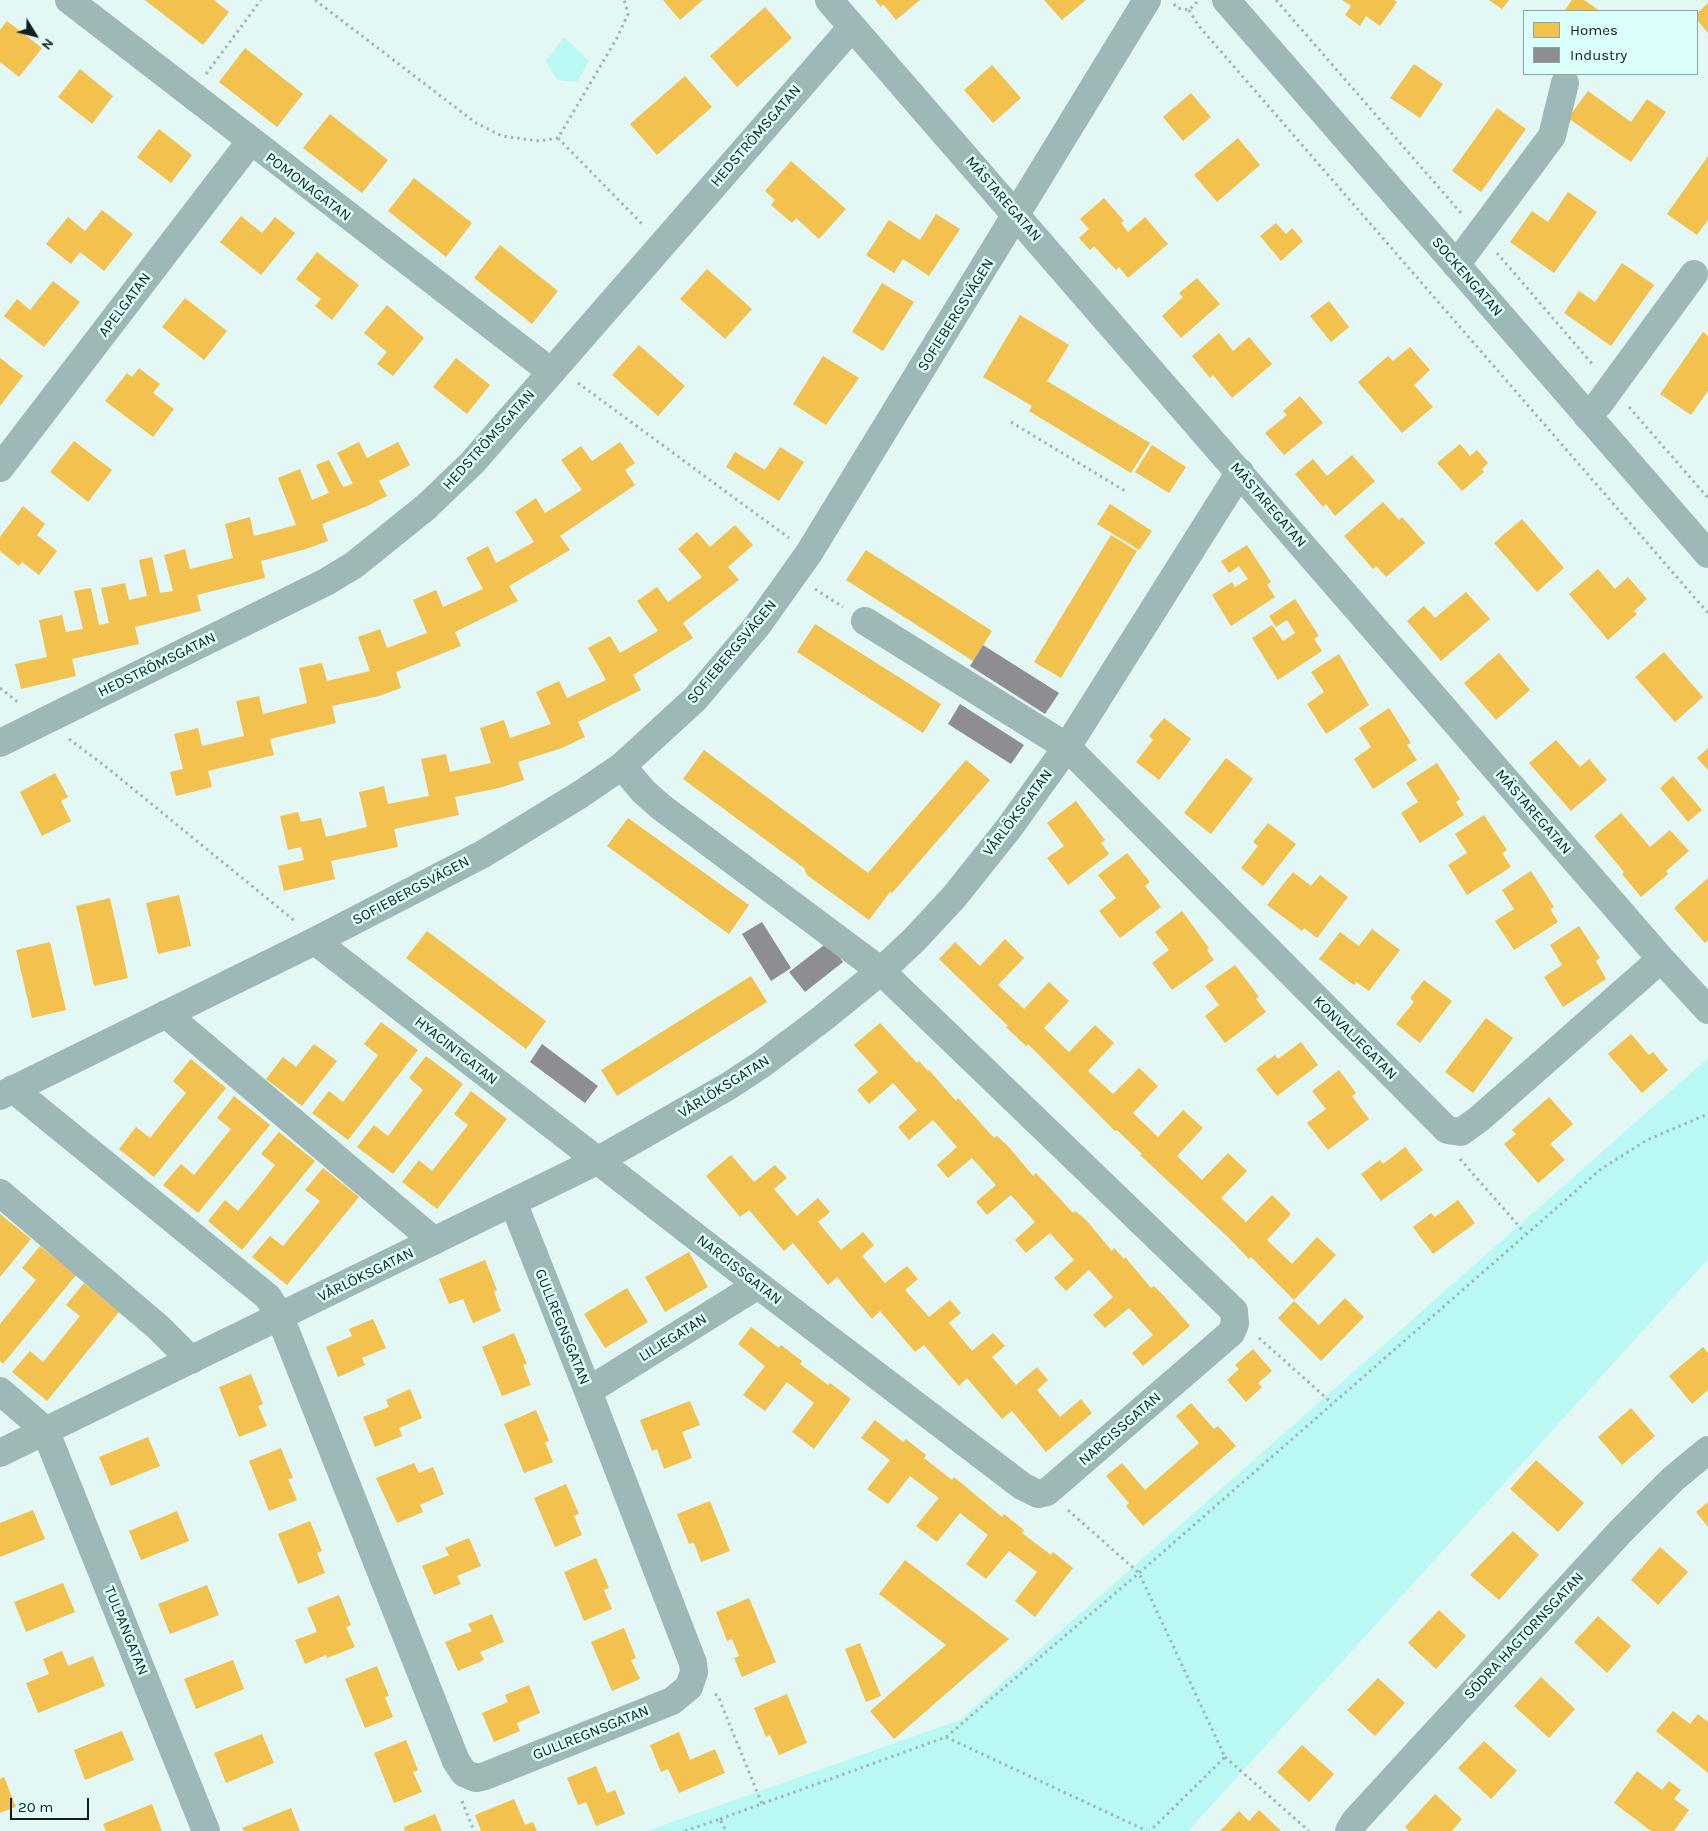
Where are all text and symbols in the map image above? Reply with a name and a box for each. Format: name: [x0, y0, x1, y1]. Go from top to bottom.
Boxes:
north arrow: [10, 10, 60, 60]
legend: [1523, 10, 1698, 75]
text: Homes: [1570, 21, 1618, 39]
text: N: [38, 35, 57, 53]
text: Industry: [1570, 46, 1627, 64]
street label: HEDSTRÖMSGATAN: [707, 81, 805, 191]
street label: POMONAGATAN: [262, 149, 354, 225]
street label: MÄSTAREGATAN: [961, 153, 1045, 245]
street label: SOCKENGATAN: [1428, 234, 1506, 320]
street label: SOFIEBERGSVÄGEN: [914, 255, 998, 375]
street label: APELGATAN: [95, 269, 155, 341]
street label: HEDSTRÖMSGATAN: [439, 386, 539, 494]
street label: MÄSTAREGATAN: [1226, 459, 1310, 551]
street label: SOFIEBERGSVÄGEN: [683, 596, 781, 708]
street label: HEDSTRÖMSGATAN: [95, 629, 219, 701]
street label: VÅRLÖKSGATAN: [979, 766, 1057, 860]
street label: MÄSTAREGATAN: [1491, 766, 1575, 858]
street label: SOFIEBERGSVÄGEN: [349, 853, 473, 929]
street label: KONVALJEGATAN: [1309, 992, 1401, 1084]
street label: HYACINTGATAN: [411, 1013, 501, 1089]
street label: VÅRLÖKSGATAN: [675, 1052, 773, 1122]
street label: NARCISSGATAN: [693, 1231, 785, 1309]
street label: VÅRLÖKSGATAN: [315, 1244, 417, 1306]
street label: GULLREGNSGATAN: [531, 1266, 593, 1388]
street label: LILJEGATAN: [636, 1310, 710, 1366]
street label: NARCISSGATAN: [1075, 1388, 1165, 1470]
street label: SÖDRA HAGTORNSGATAN: [1460, 1569, 1588, 1703]
street label: TULPANGATAN: [100, 1584, 152, 1678]
street label: GULLREGNSGATAN: [530, 1702, 652, 1764]
scale bar: [12, 1788, 91, 1820]
text: 20 m: [18, 1798, 53, 1816]

